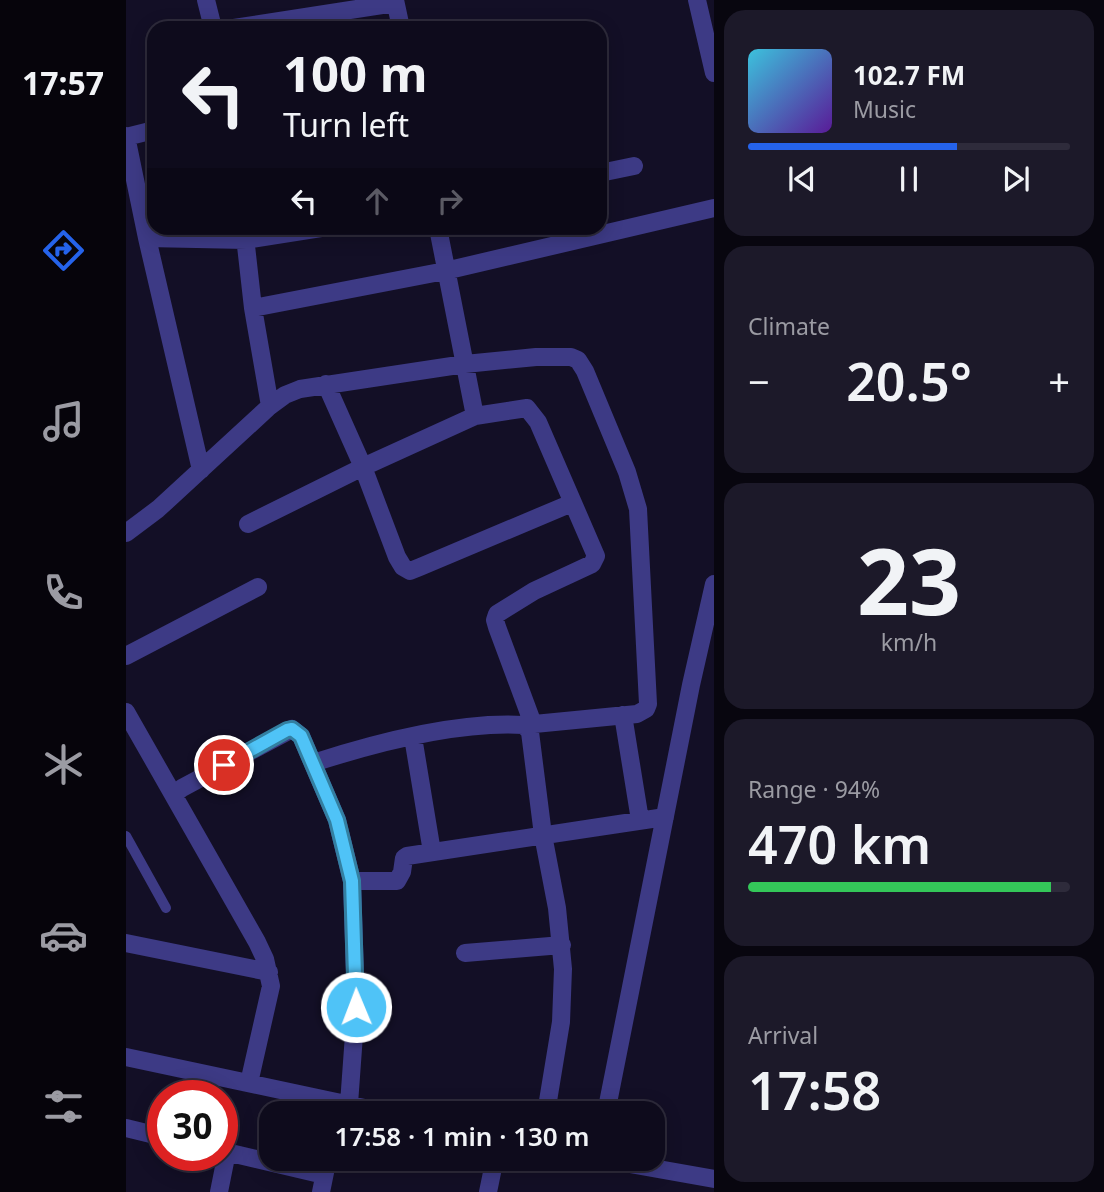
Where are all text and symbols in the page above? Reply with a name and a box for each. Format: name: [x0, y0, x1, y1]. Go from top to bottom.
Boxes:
text: 100 m: [283, 40, 428, 106]
icon: left: [168, 49, 259, 140]
text: 102.7 FM: [853, 57, 965, 93]
text: 17:57: [22, 61, 104, 104]
text: Music: [853, 93, 916, 125]
text: Turn left: [283, 103, 409, 146]
icon: previous: [783, 160, 821, 198]
icon: pause: [890, 160, 928, 198]
icon: next: [997, 160, 1035, 198]
icon: left: [285, 182, 323, 220]
icon: ahead: [358, 182, 396, 220]
icon: right: [431, 182, 469, 220]
icon: directions: [39, 226, 88, 275]
text: Climate: [748, 310, 830, 342]
text: 20.5°: [846, 345, 972, 416]
text: −: [748, 355, 770, 407]
text: +: [1048, 355, 1070, 407]
icon: music: [39, 397, 88, 446]
text: 23: [857, 518, 961, 642]
icon: phone: [39, 568, 88, 617]
text: km/h: [881, 626, 937, 658]
pin: [194, 735, 254, 795]
icon: climate: [39, 740, 88, 789]
icon: arrive: [205, 746, 243, 784]
text: Range · 94%: [748, 773, 880, 805]
text: 470 km: [748, 808, 931, 879]
icon: car: [39, 911, 88, 960]
position arrow: [319, 970, 393, 1044]
text: Arrival: [748, 1019, 818, 1051]
text: 17:58: [748, 1054, 881, 1125]
speed limit sign: 30: [147, 1080, 238, 1171]
icon: filters: [39, 1082, 88, 1131]
text: 17:58 · 1 min · 130 m: [335, 1118, 589, 1154]

